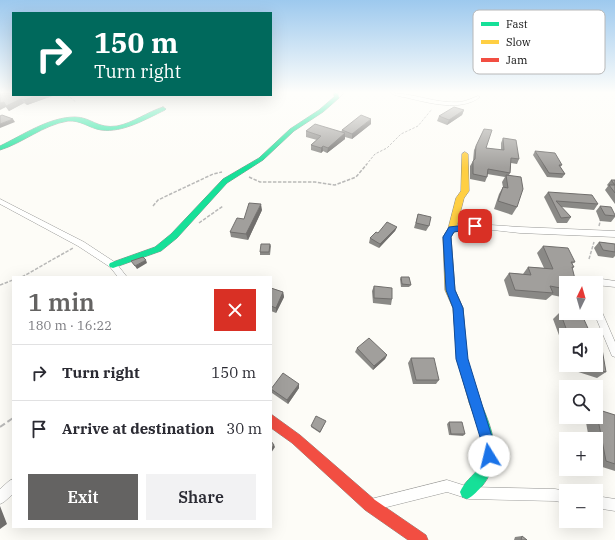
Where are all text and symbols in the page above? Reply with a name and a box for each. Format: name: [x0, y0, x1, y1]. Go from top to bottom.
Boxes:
legend: [473, 10, 605, 74]
text: Fast: [506, 17, 528, 31]
text: 150 m: [94, 24, 178, 61]
icon: right: [28, 28, 80, 80]
text: Slow: [506, 35, 531, 49]
text: Jam: [506, 53, 528, 67]
text: Turn right: [94, 60, 181, 83]
pin: [458, 209, 492, 243]
icon: arrive: [464, 215, 486, 237]
north arrow: [559, 276, 603, 320]
map controls: [559, 276, 603, 528]
text: 1 min: [28, 286, 95, 318]
button: close: [214, 289, 256, 331]
text: 180 m · 16:22: [28, 317, 112, 334]
button: sound: [559, 328, 603, 372]
icon: right: [28, 362, 50, 384]
text: Turn right: [62, 363, 140, 382]
text: 150 m: [211, 363, 256, 382]
button: search: [559, 380, 603, 424]
icon: arrive: [28, 418, 50, 440]
text: Arrive at destination: [62, 419, 214, 438]
text: 30 m: [226, 419, 262, 438]
button: +: [559, 432, 603, 476]
position arrow: [468, 435, 510, 477]
button: Exit: [28, 474, 138, 520]
button: Share: [146, 474, 256, 520]
button: −: [559, 484, 603, 528]

